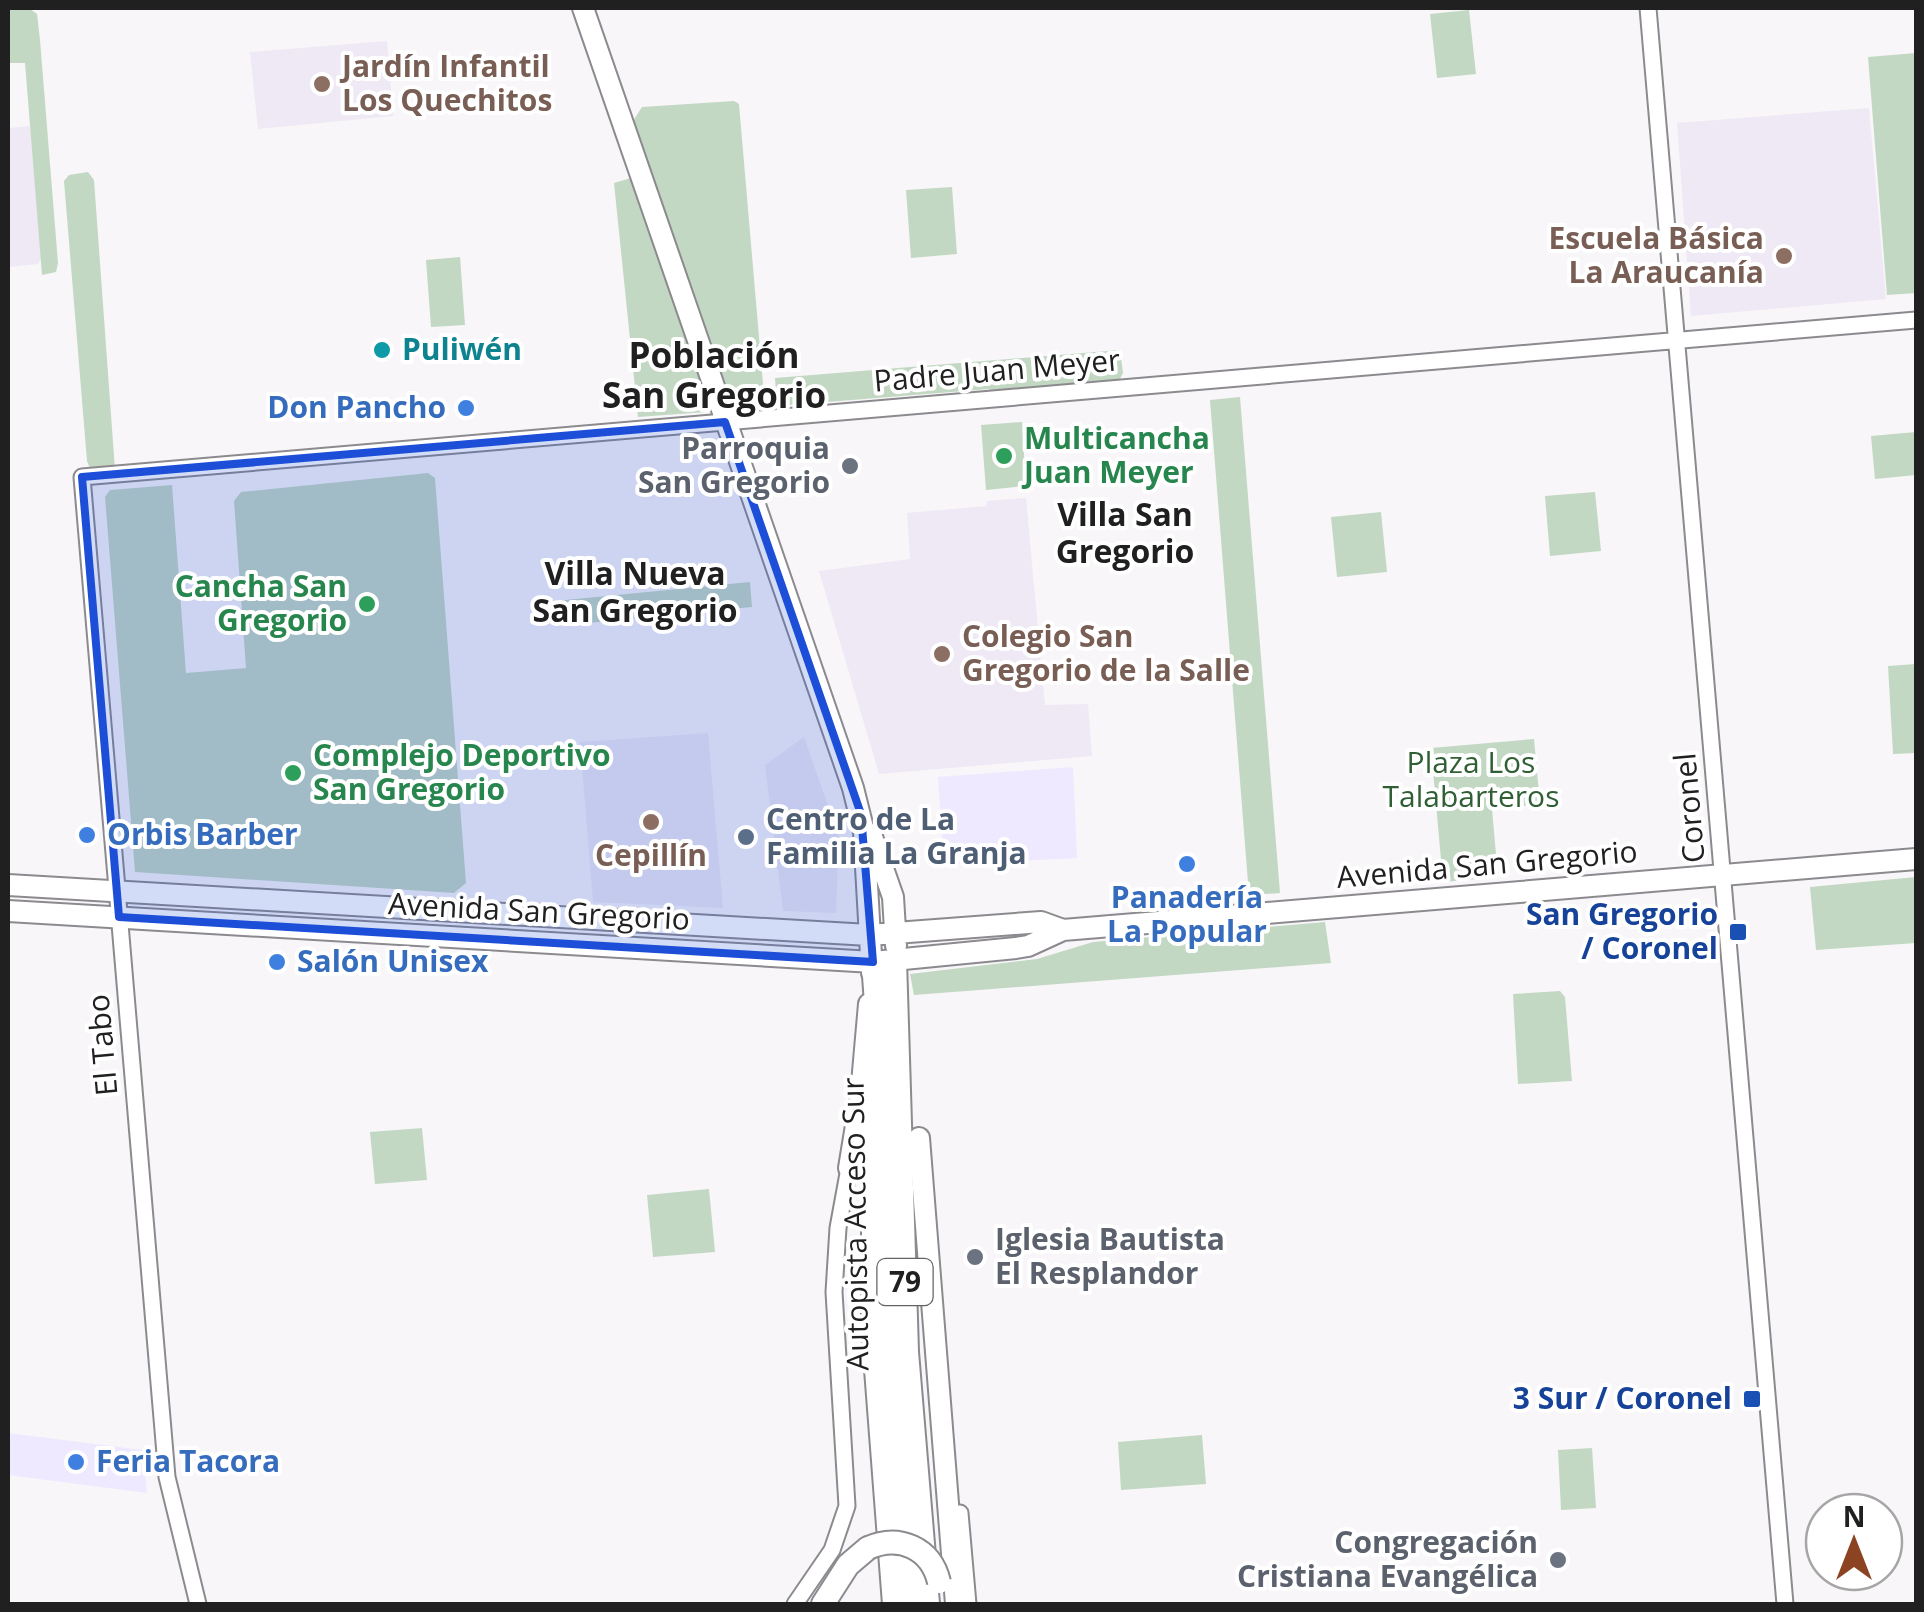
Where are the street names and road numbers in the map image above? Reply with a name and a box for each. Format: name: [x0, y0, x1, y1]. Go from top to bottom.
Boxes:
street label: Padre Juan Meyer: [872, 338, 1122, 401]
street label: Coronel: [1663, 752, 1714, 865]
street label: Avenida San Gregorio: [1335, 830, 1639, 897]
street label: Avenida San Gregorio: [387, 882, 691, 939]
street label: El Tabo: [77, 993, 126, 1098]
street label: Autopista Acceso Sur: [831, 1077, 878, 1371]
road number: 79: [878, 1259, 932, 1305]

